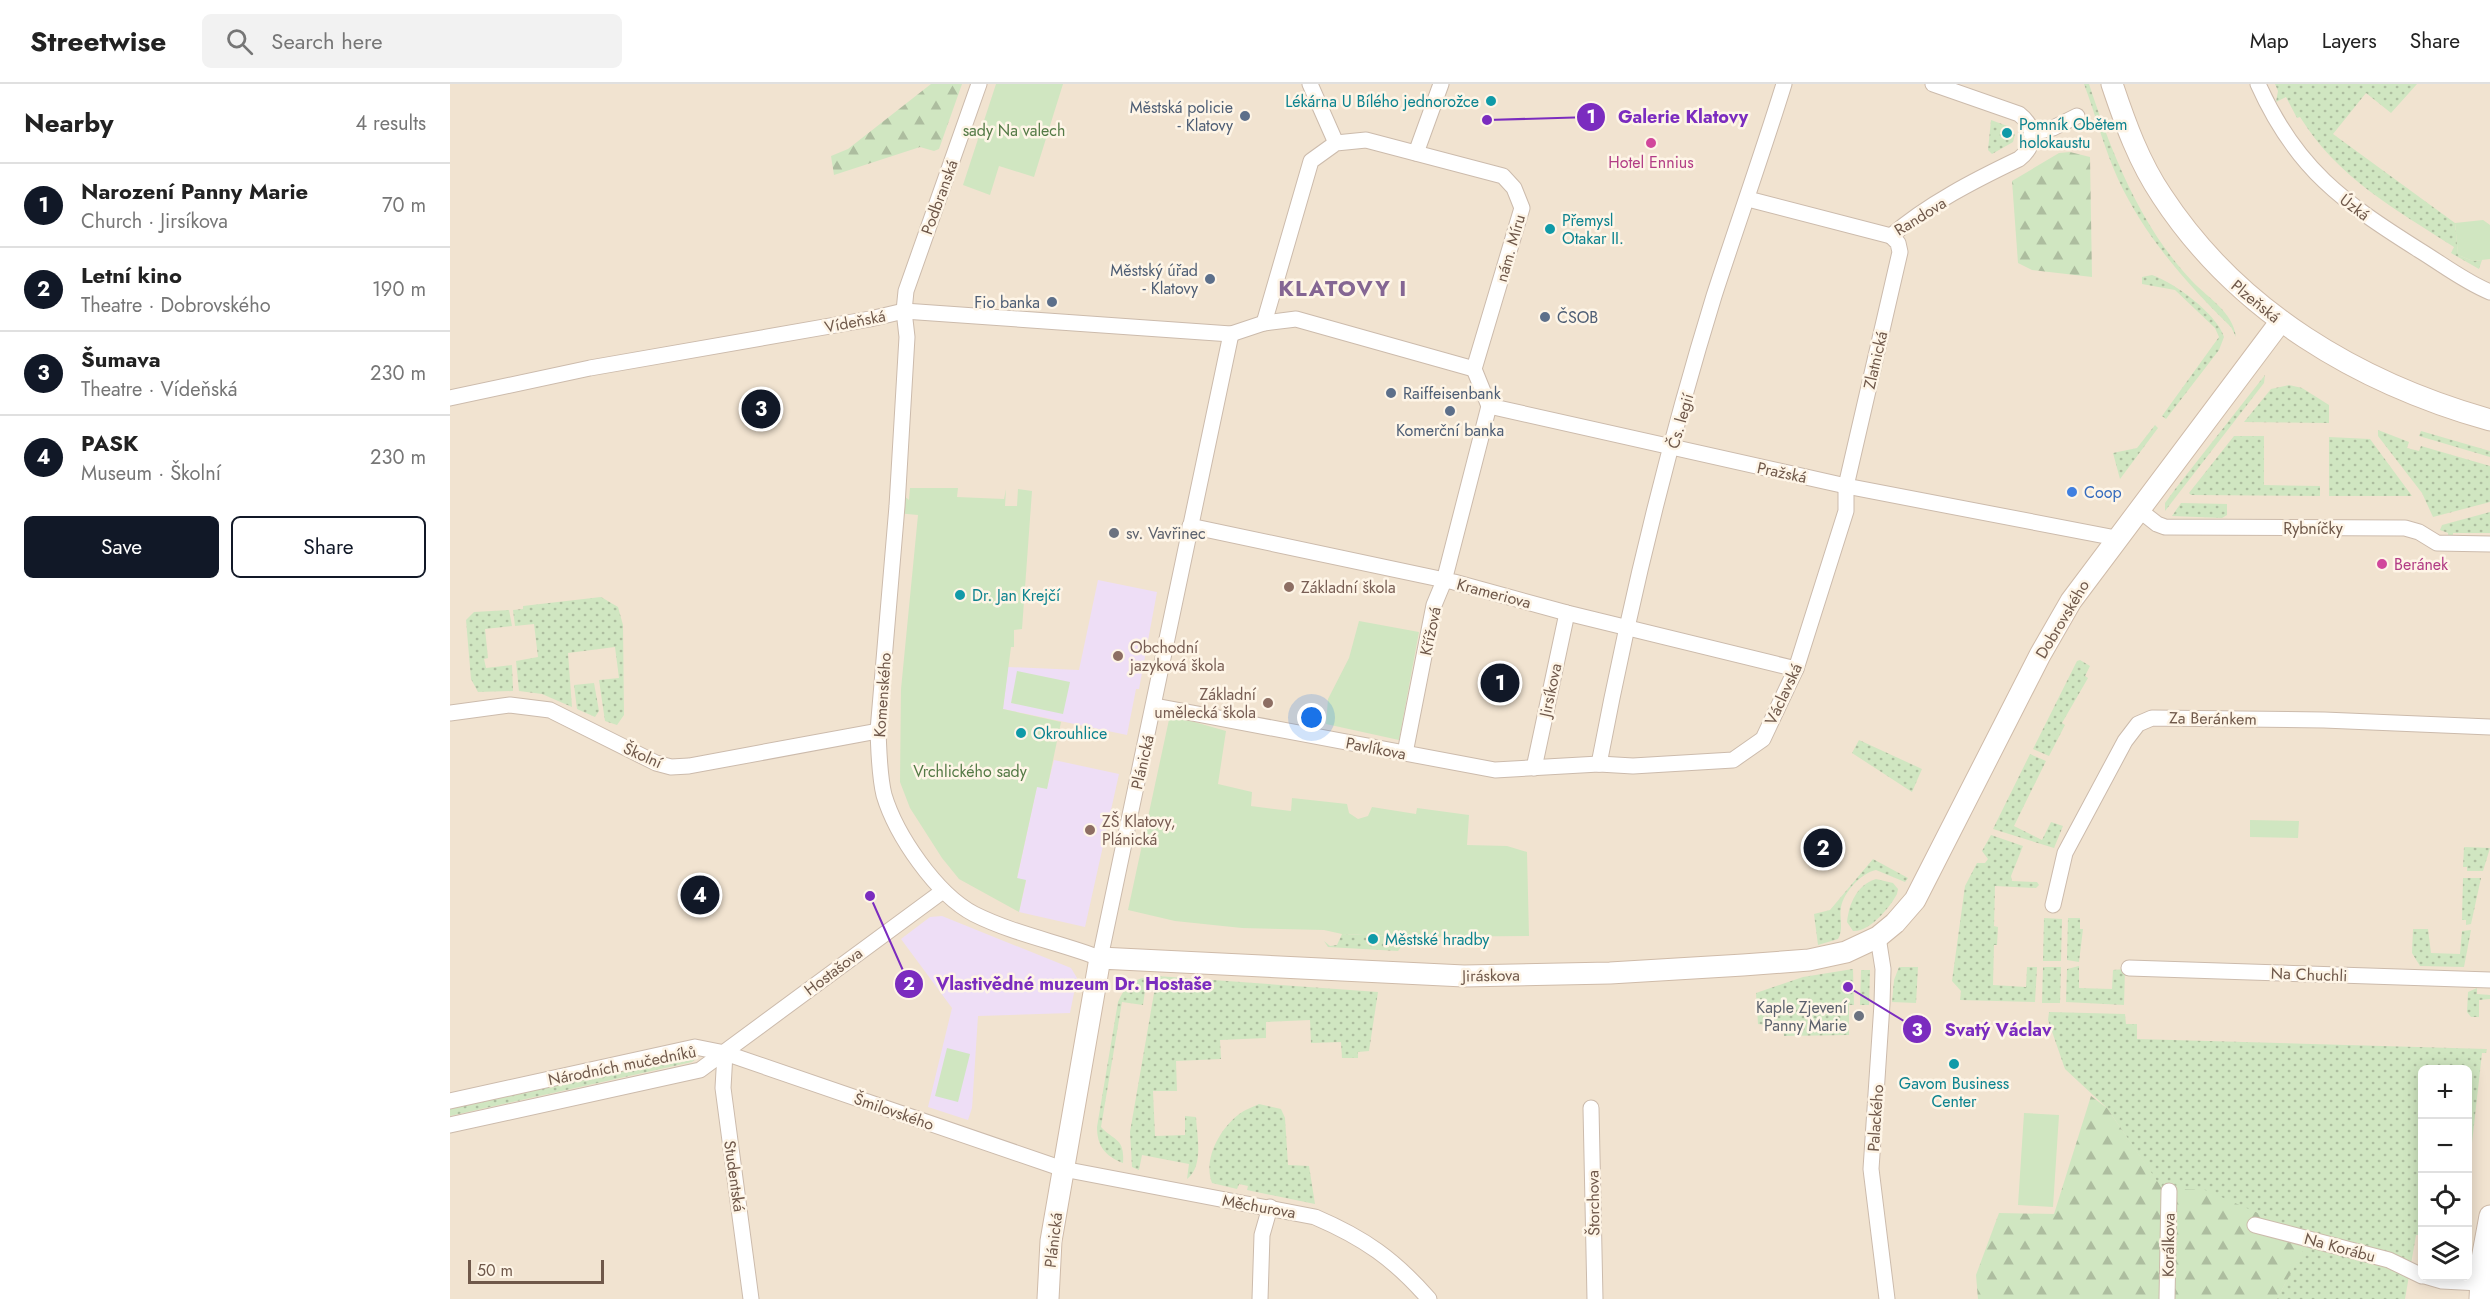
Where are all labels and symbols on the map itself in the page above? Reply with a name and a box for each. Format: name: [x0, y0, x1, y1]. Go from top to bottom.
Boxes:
place label: Lékárna U Bílého jednorožce: [1285, 90, 1479, 113]
marker: Lékárna U Bílého jednorožce: [1484, 94, 1498, 108]
place label: Městská policie - Klatovy: [1130, 96, 1234, 137]
callout: Galerie Klatovy: [1576, 99, 1760, 135]
text: 1: [1586, 104, 1596, 130]
text: Galerie Klatovy: [1618, 104, 1749, 130]
marker: Městská policie - Klatovy: [1238, 109, 1252, 123]
place label: Pomník Obětem holokaustu: [2019, 113, 2127, 154]
park label: sady Na valech: [963, 119, 1065, 142]
marker: Pomník Obětem holokaustu: [2000, 126, 2014, 140]
marker: Hotel Ennius: [1644, 136, 1658, 150]
place label: Hotel Ennius: [1608, 151, 1694, 174]
street label: Podbranská: [915, 157, 964, 238]
street label: Úzká: [2335, 189, 2374, 226]
street label: Randova: [1890, 191, 1951, 241]
place label: Přemysl Otakar II.: [1562, 209, 1624, 250]
street label: nám. Míru: [1490, 212, 1531, 285]
marker: Přemysl Otakar II.: [1543, 222, 1557, 236]
place label: Městský úřad - Klatovy: [1110, 259, 1199, 300]
marker: Městský úřad - Klatovy: [1203, 272, 1217, 286]
district label: KLATOVY I: [1278, 272, 1408, 304]
street label: Plzeňská: [2226, 274, 2285, 328]
place label: Fio banka: [974, 291, 1040, 314]
marker: Fio banka: [1045, 295, 1059, 309]
street label: Vídeňská: [823, 304, 888, 339]
place label: ČSOB: [1557, 306, 1598, 329]
marker: ČSOB: [1538, 310, 1552, 324]
street label: Zlatnická: [1858, 329, 1893, 391]
place label: Raiffeisenbank: [1403, 382, 1502, 405]
pin: 3: [742, 386, 780, 432]
marker: Raiffeisenbank: [1384, 386, 1398, 400]
street label: Čs. legií: [1662, 390, 1700, 451]
marker: Komerční banka: [1443, 404, 1457, 418]
place label: Komerční banka: [1396, 419, 1504, 442]
street label: Pražská: [1755, 456, 1809, 489]
place label: Coop: [2084, 481, 2122, 504]
marker: Coop: [2065, 485, 2079, 499]
street label: Rybníčky: [2283, 517, 2344, 540]
place label: sv. Vavřinec: [1126, 522, 1206, 545]
marker: sv. Vavřinec: [1107, 526, 1121, 540]
place label: Beránek: [2394, 553, 2449, 576]
marker: Beránek: [2375, 557, 2389, 571]
street label: Krameriova: [1454, 573, 1533, 614]
street label: Dobrovského: [2030, 575, 2095, 663]
place label: Základní škola: [1301, 576, 1396, 599]
marker: Základní škola: [1282, 580, 1296, 594]
place label: Dr. Jan Krejčí: [972, 584, 1061, 607]
marker: Dr. Jan Krejčí: [953, 588, 967, 602]
street label: Křížová: [1414, 605, 1447, 658]
place label: Obchodní jazyková škola: [1129, 636, 1225, 677]
marker: Obchodní jazyková škola: [1111, 649, 1125, 663]
street label: Komenského: [868, 652, 897, 738]
pin: 1: [1480, 660, 1520, 706]
street label: Václavská: [1759, 660, 1808, 729]
street label: Jirsíkova: [1533, 661, 1567, 721]
place label: Základní umělecká škola: [1154, 683, 1257, 724]
marker: Základní umělecká škola: [1261, 696, 1275, 710]
your location: [1297, 703, 1326, 732]
street label: Za Beránkem: [2169, 706, 2257, 731]
place label: Okrouhlice: [1033, 722, 1107, 745]
marker: Okrouhlice: [1014, 726, 1028, 740]
street label: Pavlíkova: [1344, 731, 1408, 766]
street label: Plánická: [1125, 733, 1160, 792]
street label: Školní: [620, 737, 667, 775]
park label: Vrchlického sady: [913, 760, 1028, 783]
place label: ZŠ Klatovy, Plánická: [1102, 810, 1176, 851]
marker: ZŠ Klatovy, Plánická: [1083, 823, 1097, 837]
pin: 2: [1804, 826, 1842, 870]
pin: 4: [680, 872, 720, 918]
place label: Městské hradby: [1385, 928, 1490, 951]
marker: Městské hradby: [1366, 932, 1380, 946]
street label: Hostašova: [799, 942, 867, 1001]
street label: Na Chuchli: [2270, 962, 2348, 987]
street label: Jiráskova: [1460, 963, 1520, 988]
callout: Vlastivědné muzeum Dr. Hostaše: [894, 966, 1224, 1002]
text: 2: [903, 971, 915, 997]
text: Vlastivědné muzeum Dr. Hostaše: [935, 971, 1212, 997]
place label: Kaple Zjevení Panny Marie: [1756, 996, 1848, 1037]
marker: Kaple Zjevení Panny Marie: [1852, 1009, 1866, 1023]
callout: Svatý Václav: [1902, 1011, 2063, 1047]
text: 3: [1911, 1017, 1923, 1043]
text: Svatý Václav: [1945, 1017, 2052, 1043]
street label: Národních mučedníků: [546, 1040, 698, 1091]
marker: Gavom Business Center: [1947, 1057, 1961, 1071]
place label: Gavom Business Center: [1899, 1072, 2009, 1113]
street label: Palackého: [1862, 1083, 1889, 1152]
street label: Šmilovského: [851, 1087, 937, 1136]
street label: Studentská: [718, 1139, 751, 1213]
street label: Štorchova: [1581, 1170, 1606, 1236]
street label: Měchurova: [1220, 1189, 1297, 1224]
street label: Plánická: [1039, 1211, 1068, 1269]
street label: Korálkova: [2156, 1213, 2181, 1277]
street label: Na Korábu: [2302, 1227, 2378, 1268]
scale bar: [468, 1257, 604, 1284]

